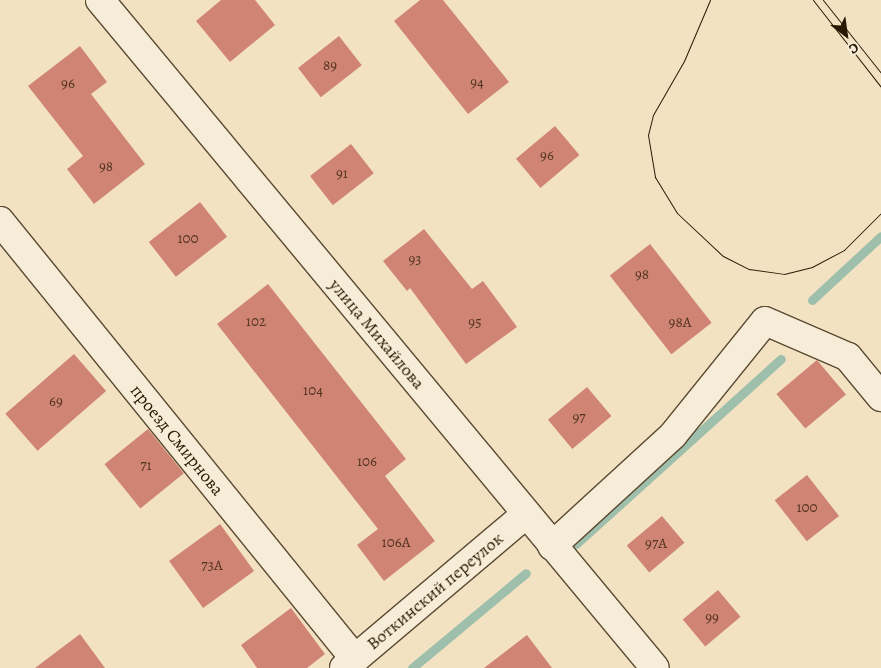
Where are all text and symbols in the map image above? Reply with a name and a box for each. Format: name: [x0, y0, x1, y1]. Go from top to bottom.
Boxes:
north arrow: [821, 10, 871, 60]
text: С: [845, 38, 862, 59]
house number: 89: [323, 57, 337, 75]
house number: 94: [470, 74, 484, 92]
house number: 96: [61, 75, 75, 93]
house number: 96: [540, 147, 554, 165]
house number: 98: [99, 158, 113, 176]
house number: 91: [336, 165, 348, 183]
house number: 100: [177, 230, 199, 248]
house number: 93: [408, 251, 422, 269]
house number: 98: [635, 266, 649, 284]
street label: улица Михайлова: [325, 274, 429, 394]
house number: 102: [246, 313, 266, 331]
house number: 95: [468, 314, 482, 332]
house number: 98А: [669, 314, 691, 332]
street label: проезд Смирнова: [126, 380, 228, 500]
house number: 104: [303, 382, 323, 400]
house number: 69: [49, 393, 63, 411]
house number: 97: [572, 409, 586, 427]
house number: 106: [357, 453, 377, 471]
house number: 71: [140, 457, 152, 475]
house number: 100: [796, 499, 818, 517]
street label: Воткинский переулок: [362, 528, 508, 654]
house number: 106А: [382, 534, 410, 552]
house number: 97А: [645, 535, 667, 553]
house number: 73А: [201, 557, 223, 575]
house number: 99: [705, 609, 719, 627]

